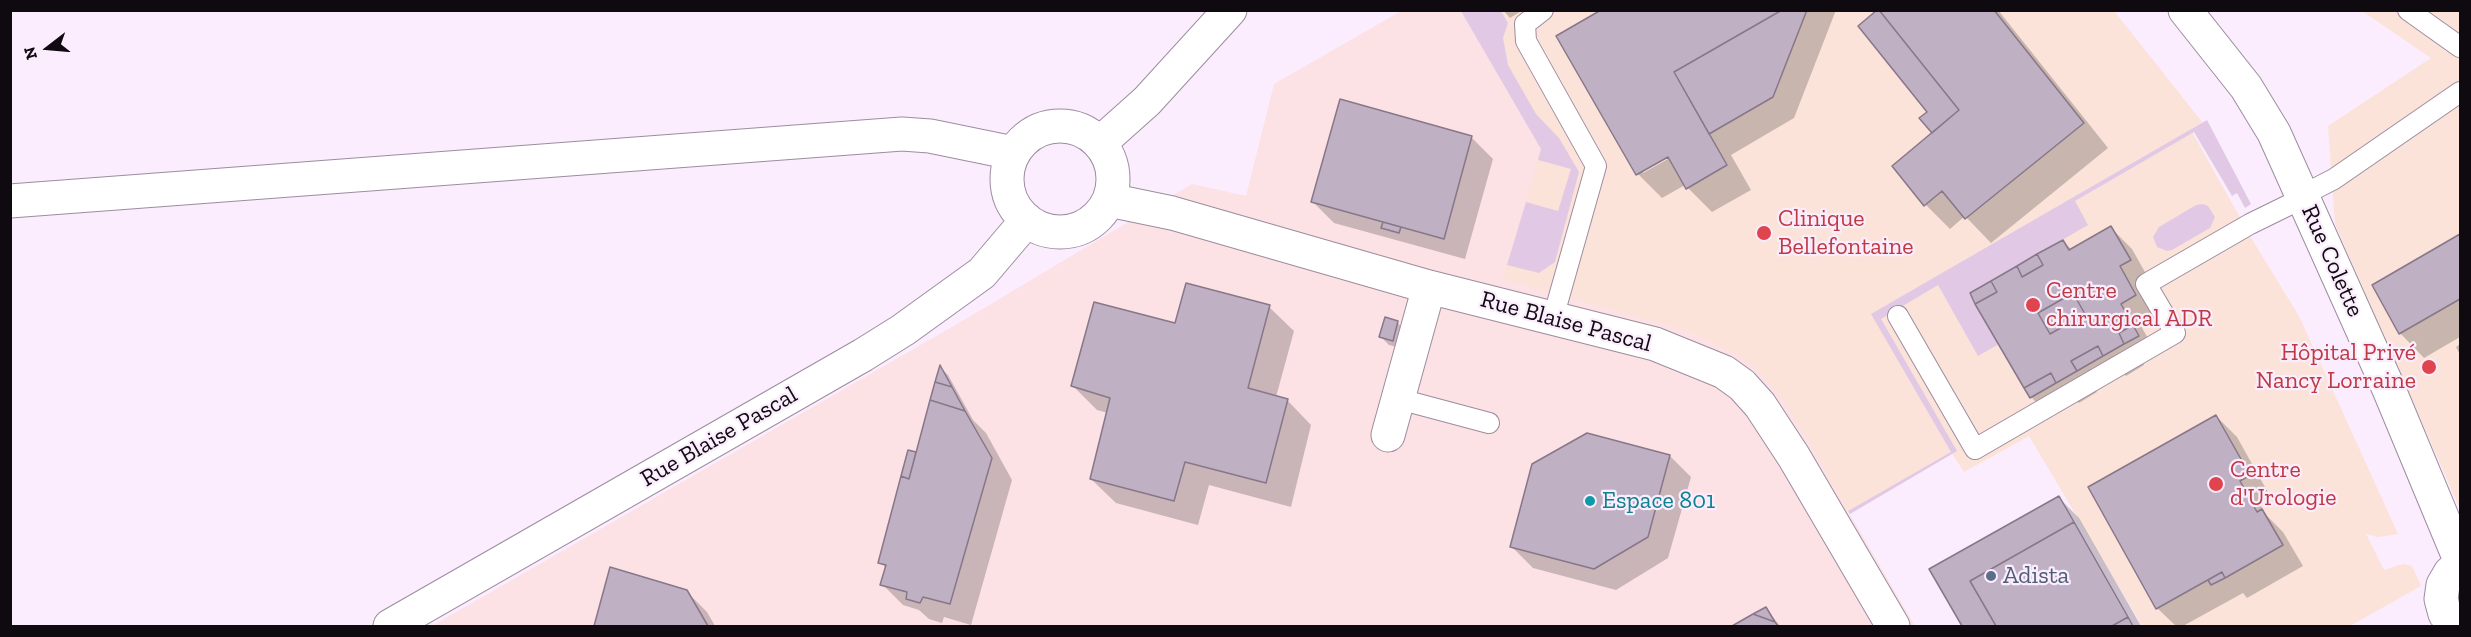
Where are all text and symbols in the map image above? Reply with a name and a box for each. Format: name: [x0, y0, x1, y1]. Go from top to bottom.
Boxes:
north arrow: [18, 18, 78, 78]
text: N: [19, 45, 41, 62]
street label: Rue Colette: [2295, 201, 2369, 321]
place label: Clinique Bellefontaine: [1778, 205, 1914, 261]
marker: Clinique Bellefontaine: [1755, 224, 1773, 242]
place label: Centre chirurgical ADR: [2046, 277, 2212, 333]
street label: Rue Blaise Pascal: [1477, 285, 1655, 359]
marker: Centre chirurgical ADR: [2024, 296, 2042, 314]
place label: Hôpital Privé Nancy Lorraine: [2256, 339, 2416, 395]
marker: Hôpital Privé Nancy Lorraine: [2420, 358, 2438, 376]
street label: Rue Blaise Pascal: [636, 381, 802, 493]
place label: Centre d'Urologie: [2230, 456, 2336, 512]
marker: Centre d'Urologie: [2207, 475, 2225, 493]
place label: Espace 801: [1602, 487, 1715, 515]
marker: Espace 801: [1583, 494, 1597, 508]
place label: Adista: [2003, 562, 2069, 590]
marker: Adista: [1984, 569, 1998, 583]

